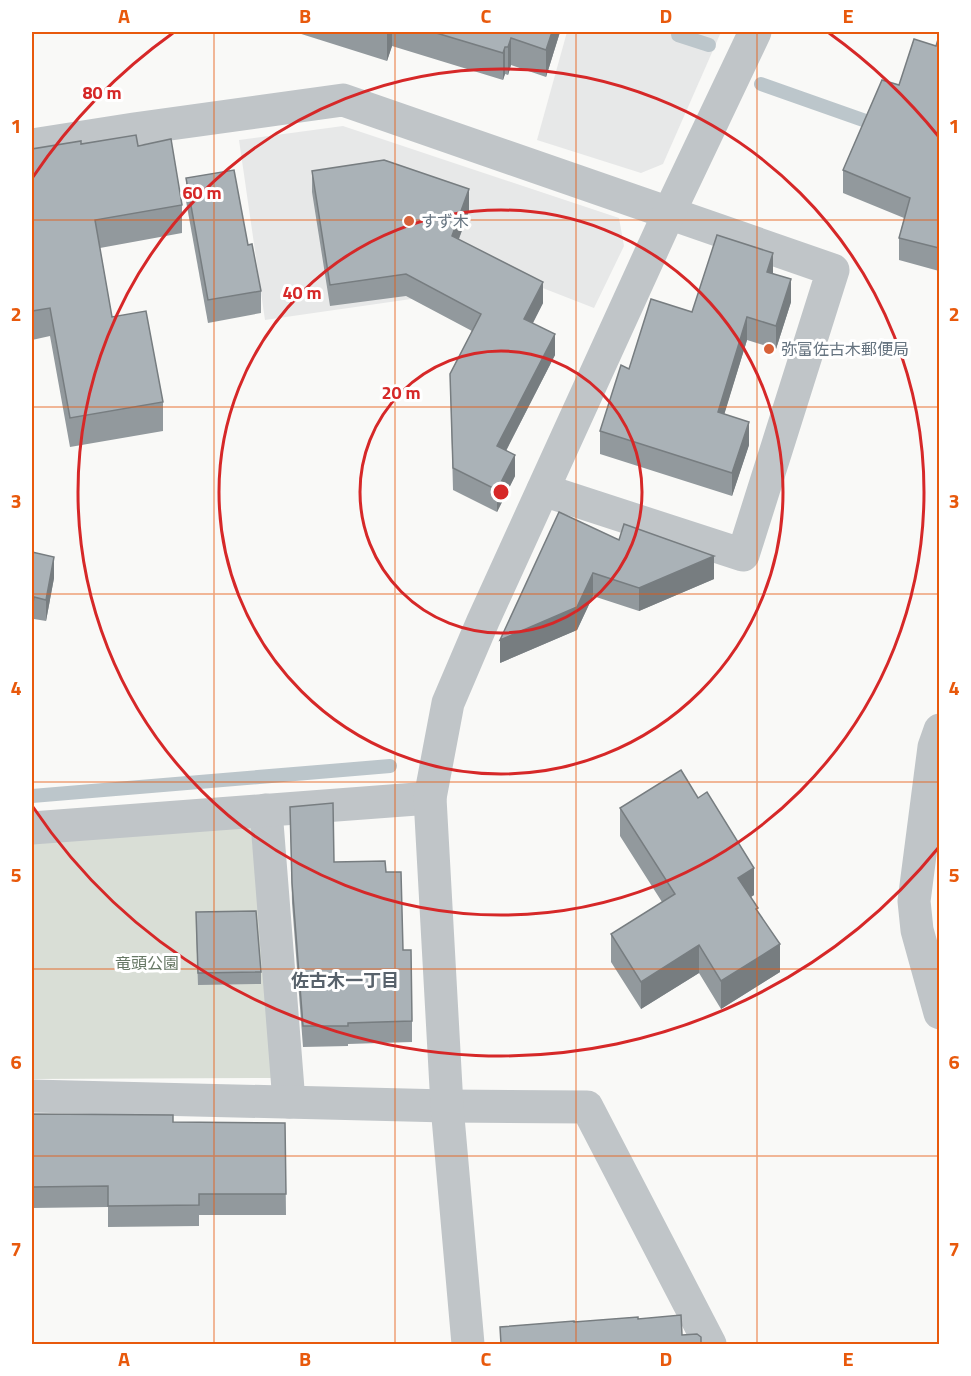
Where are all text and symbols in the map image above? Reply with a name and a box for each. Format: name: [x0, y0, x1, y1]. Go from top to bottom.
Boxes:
text: A: [118, 0, 130, 31]
text: B: [299, 0, 311, 31]
text: C: [481, 0, 492, 31]
text: D: [660, 0, 672, 31]
text: E: [842, 0, 854, 31]
text: 80 m: [82, 79, 122, 106]
text: 1: [10, 110, 22, 141]
text: 1: [948, 110, 960, 141]
text: 60 m: [182, 179, 222, 206]
place label: すず木: [421, 209, 469, 233]
marker: すず木: [402, 214, 416, 228]
text: 40 m: [282, 279, 322, 306]
text: 2: [10, 298, 22, 329]
text: 2: [948, 298, 960, 329]
place label: 弥富佐古木郵便局: [781, 337, 909, 361]
marker: 弥富佐古木郵便局: [762, 342, 776, 356]
text: 20 m: [381, 379, 421, 406]
centre of rings: [491, 482, 511, 502]
text: 3: [10, 485, 22, 516]
text: 3: [948, 485, 960, 516]
text: 4: [10, 672, 22, 703]
text: 4: [948, 672, 960, 703]
text: 5: [10, 859, 22, 890]
text: 5: [948, 859, 960, 890]
park label: 竜頭公園: [115, 951, 179, 975]
district label: 佐古木一丁目: [291, 967, 399, 994]
text: 6: [10, 1046, 22, 1077]
text: 6: [948, 1046, 960, 1077]
text: 7: [10, 1233, 22, 1264]
text: 7: [948, 1233, 960, 1264]
text: A: [118, 1343, 130, 1374]
text: B: [299, 1343, 311, 1374]
text: C: [481, 1343, 492, 1374]
text: D: [660, 1343, 672, 1374]
text: E: [842, 1343, 854, 1374]

